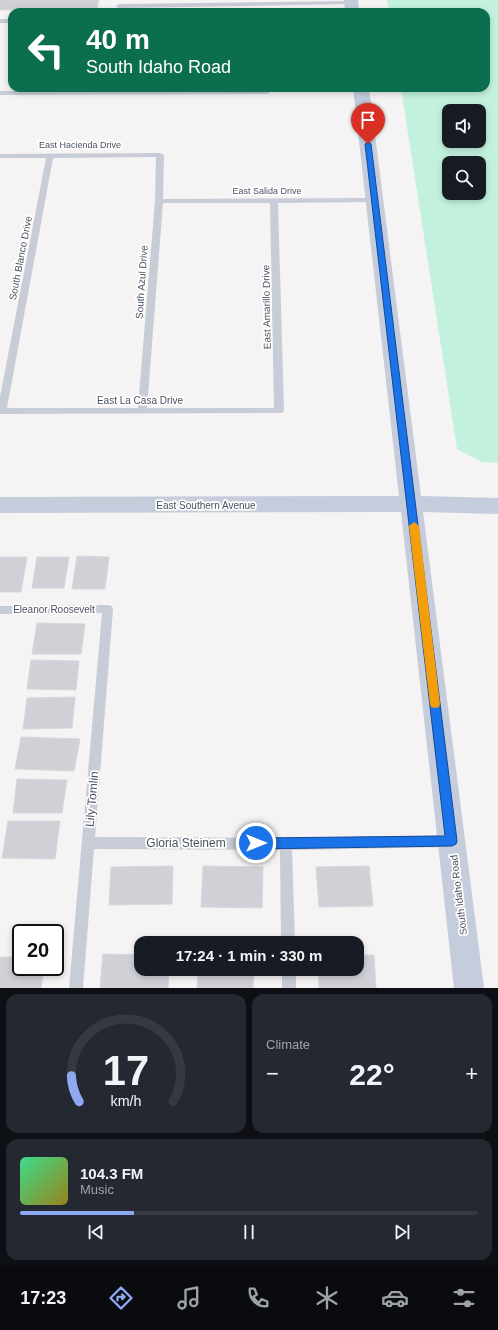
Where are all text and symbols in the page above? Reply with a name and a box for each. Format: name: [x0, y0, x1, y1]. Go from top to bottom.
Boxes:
icon: left: [20, 24, 72, 76]
text: 40 m: [86, 24, 150, 55]
text: South Idaho Road: [86, 57, 231, 77]
pin: [351, 103, 385, 144]
map controls: [442, 104, 486, 200]
button: sound: [442, 104, 486, 148]
icon: arrive: [357, 109, 379, 131]
street label: East Hacienda Drive: [39, 140, 121, 150]
button: search: [442, 156, 486, 200]
street label: East Salida Drive: [232, 186, 302, 196]
street label: South Blanco Drive: [7, 215, 34, 301]
street label: South Azul Drive: [133, 244, 150, 319]
street label: East Amarillo Drive: [260, 264, 273, 349]
street label: East La Casa Drive: [97, 395, 184, 406]
street label: East Southern Avenue: [156, 500, 256, 511]
street label: Eleanor Roosevelt: [13, 604, 95, 615]
street label: Lily Tomlin: [83, 771, 101, 827]
position arrow: [235, 822, 277, 864]
street label: Gloria Steinem: [146, 836, 226, 850]
street label: South Idaho Road: [448, 854, 469, 936]
speed limit sign: 20: [12, 924, 64, 976]
text: 17:24 · 1 min · 330 m: [176, 947, 322, 964]
text: Climate: [266, 1037, 310, 1052]
text: 17: [103, 1046, 149, 1093]
text: 22°: [349, 1058, 395, 1091]
text: −: [266, 1061, 279, 1086]
text: +: [465, 1061, 478, 1086]
text: km/h: [111, 1092, 142, 1108]
text: 104.3 FM: [80, 1165, 143, 1182]
text: Music: [80, 1182, 114, 1197]
icon: previous: [85, 1221, 107, 1243]
icon: pause: [238, 1221, 260, 1243]
icon: next: [391, 1221, 413, 1243]
icon: directions: [107, 1284, 135, 1312]
icon: music: [175, 1284, 203, 1312]
icon: phone: [244, 1284, 272, 1312]
icon: climate: [313, 1284, 341, 1312]
icon: car: [381, 1284, 409, 1312]
icon: filters: [450, 1284, 478, 1312]
text: 17:23: [20, 1288, 66, 1308]

